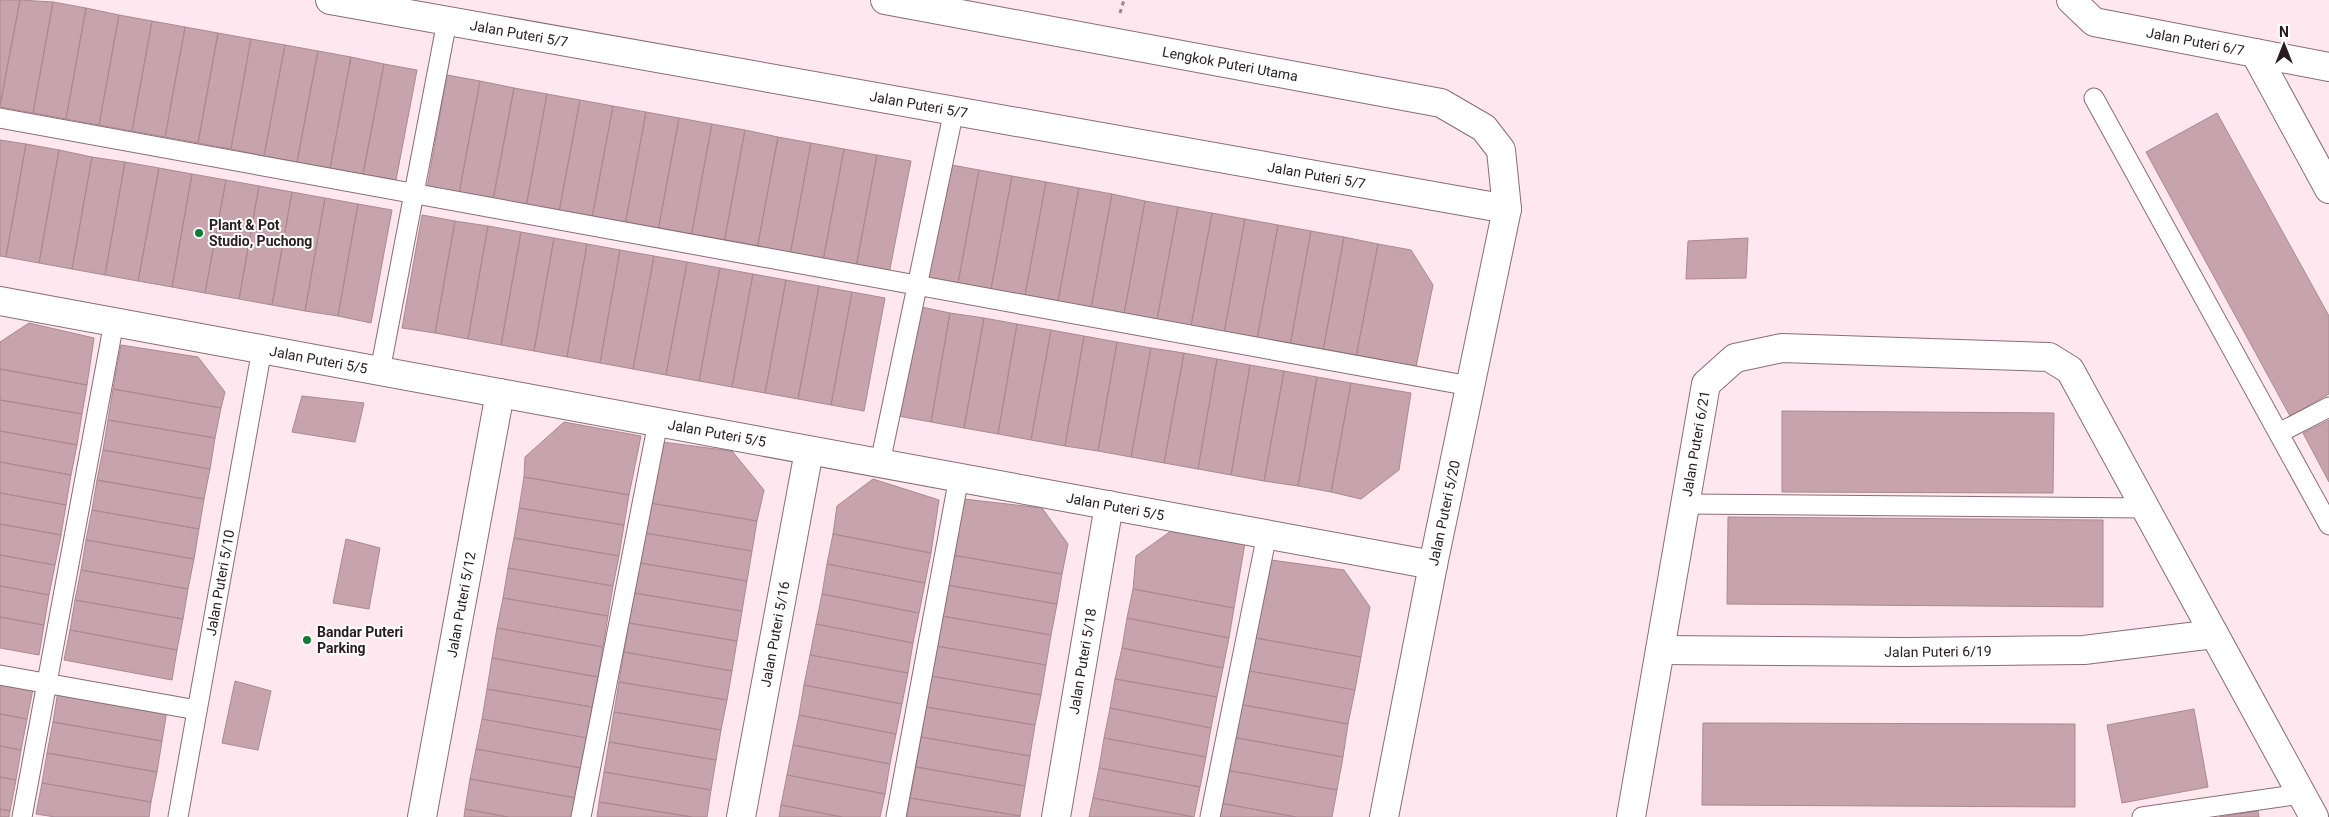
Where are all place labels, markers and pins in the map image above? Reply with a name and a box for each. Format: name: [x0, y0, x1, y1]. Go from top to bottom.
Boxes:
place label: Plant & Pot Studio, Puchong: [209, 217, 312, 249]
marker: Plant & Pot Studio, Puchong: [193, 227, 205, 239]
place label: Bandar Puteri Parking: [317, 624, 403, 656]
marker: Bandar Puteri Parking: [301, 634, 313, 646]

